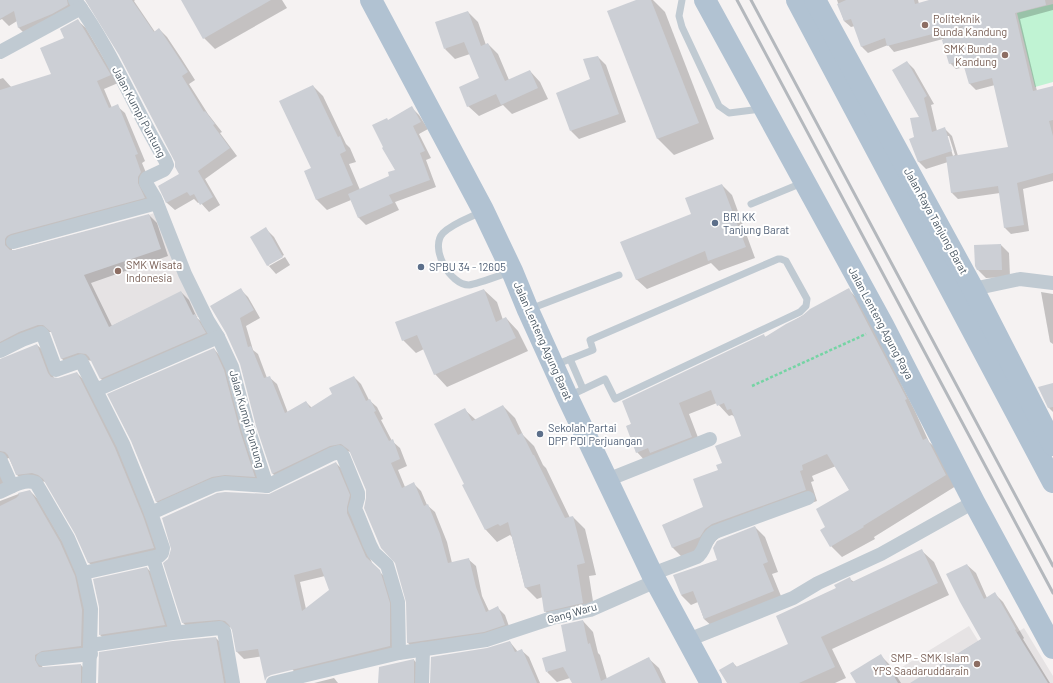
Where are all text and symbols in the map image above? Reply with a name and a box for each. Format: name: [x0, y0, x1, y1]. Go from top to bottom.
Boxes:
place label: Politeknik Bunda Kandung: [933, 12, 1007, 38]
marker: Politeknik Bunda Kandung: [920, 20, 930, 30]
place label: SMK Bunda Kandung: [944, 42, 997, 68]
marker: SMK Bunda Kandung: [1000, 50, 1010, 60]
street label: Jalan Kumpi Puntung: [110, 64, 169, 160]
street label: Jalan Raya Tanjung Barat: [902, 165, 971, 276]
place label: BRI KK Tanjung Barat: [723, 210, 789, 236]
marker: BRI KK Tanjung Barat: [710, 218, 720, 228]
place label: SMK Wisata Indonesia: [126, 258, 182, 284]
place label: SPBU 34 - 12605: [429, 260, 506, 273]
marker: SPBU 34 - 12605: [416, 262, 426, 272]
street label: Jalan Lenteng Agung Raya: [846, 264, 917, 381]
marker: SMK Wisata Indonesia: [113, 266, 123, 276]
street label: Jalan Lenteng Agung Barat: [511, 280, 575, 402]
street label: Jalan Kumpi Puntung: [227, 368, 268, 469]
place label: Sekolah Partai DPP PDI Perjuangan: [548, 421, 642, 447]
marker: Sekolah Partai DPP PDI Perjuangan: [535, 429, 545, 439]
street label: Gang Waru: [546, 599, 598, 626]
place label: SMP - SMK Islam YPS Saadaruddarain: [873, 651, 969, 677]
marker: SMP - SMK Islam YPS Saadaruddarain: [972, 659, 982, 669]

